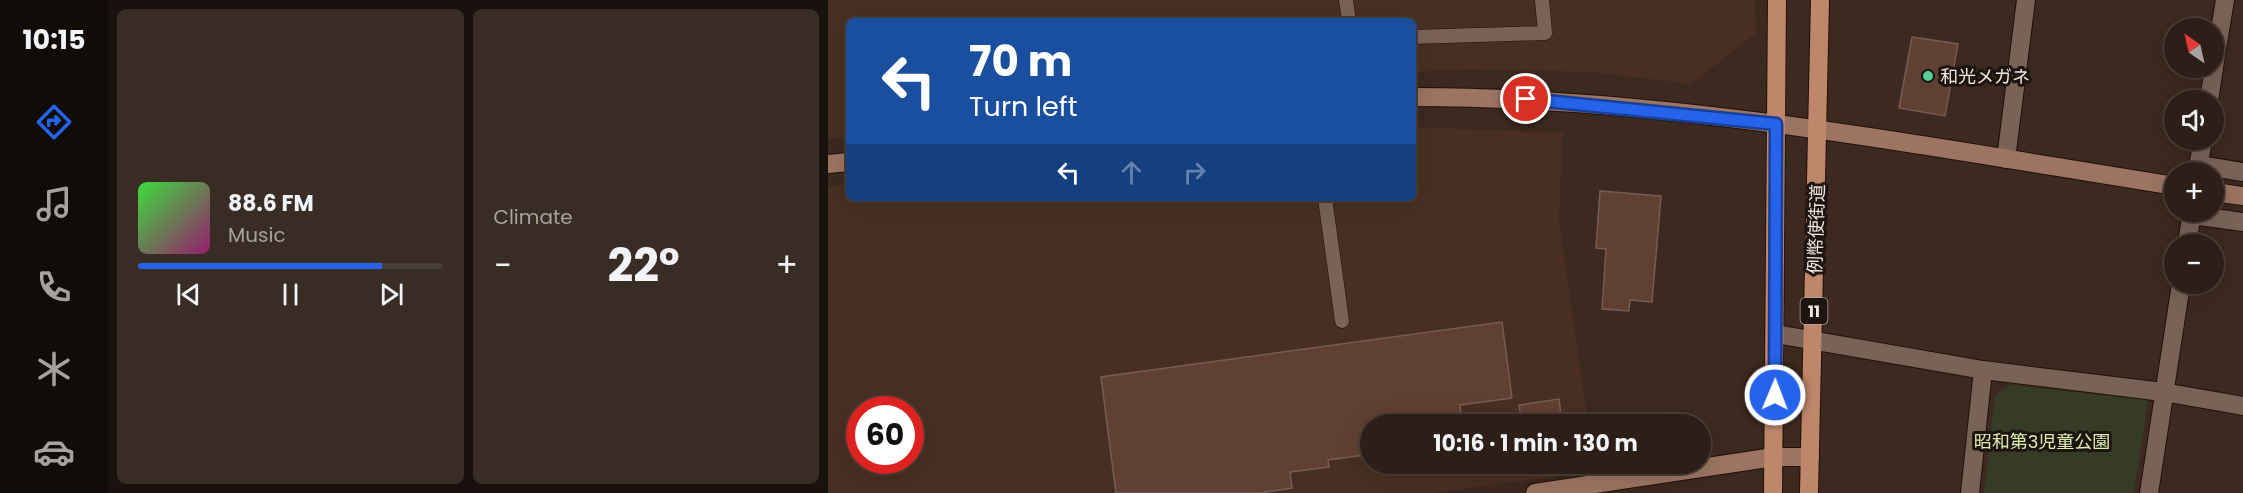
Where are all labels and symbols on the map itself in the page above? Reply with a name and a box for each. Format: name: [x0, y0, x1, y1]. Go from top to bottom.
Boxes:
north arrow: [2164, 18, 2224, 78]
place label: 和光メガネ: [1940, 64, 2030, 89]
marker: 和光メガネ: [1921, 69, 1935, 83]
pin: [1500, 73, 1551, 124]
street label: 例幣使街道: [1802, 184, 1830, 274]
road number: 11: [1800, 298, 1828, 324]
position arrow: [1743, 363, 1807, 427]
speed limit sign: 60: [846, 396, 924, 474]
park label: 昭和第3児童公園: [1974, 429, 2110, 454]

